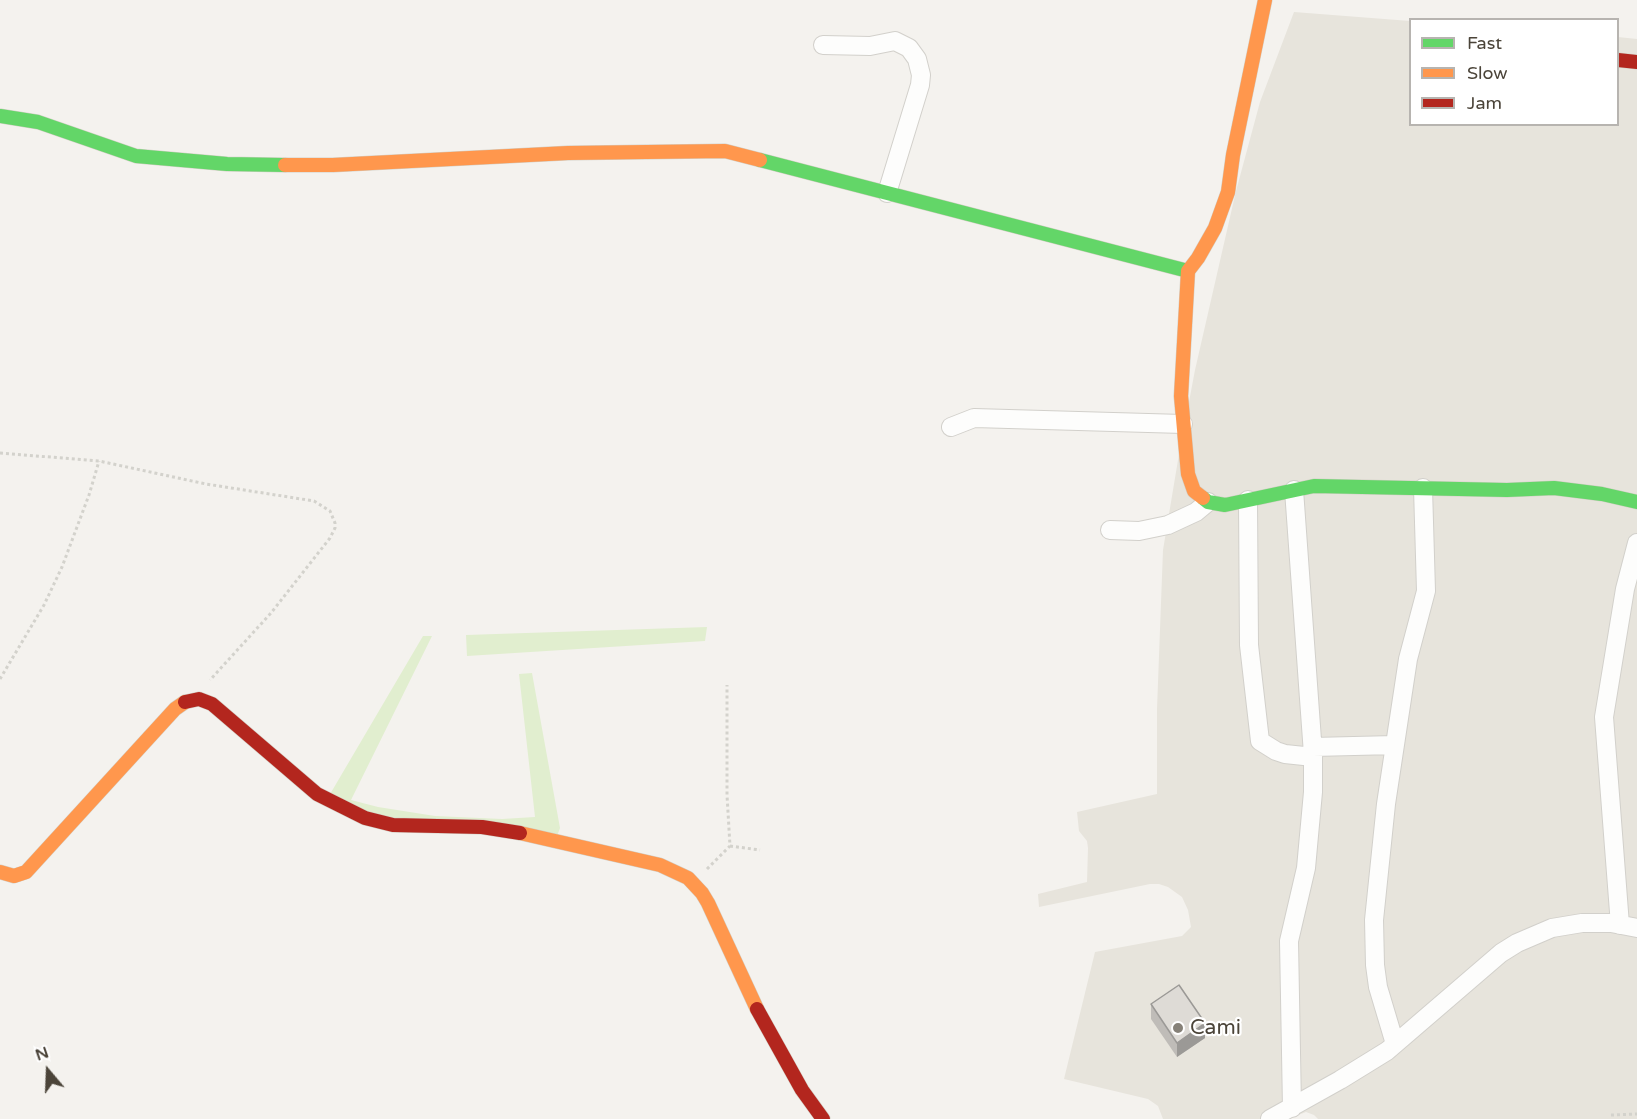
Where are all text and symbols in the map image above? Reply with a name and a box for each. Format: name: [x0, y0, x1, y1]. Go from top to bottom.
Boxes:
legend: [1409, 18, 1619, 126]
text: Fast: [1467, 32, 1502, 54]
text: Slow: [1467, 62, 1508, 84]
text: Jam: [1467, 92, 1502, 114]
place label: Cami: [1190, 1015, 1241, 1041]
marker: Cami: [1171, 1021, 1185, 1035]
north arrow: [18, 1041, 78, 1101]
text: N: [33, 1042, 51, 1066]

